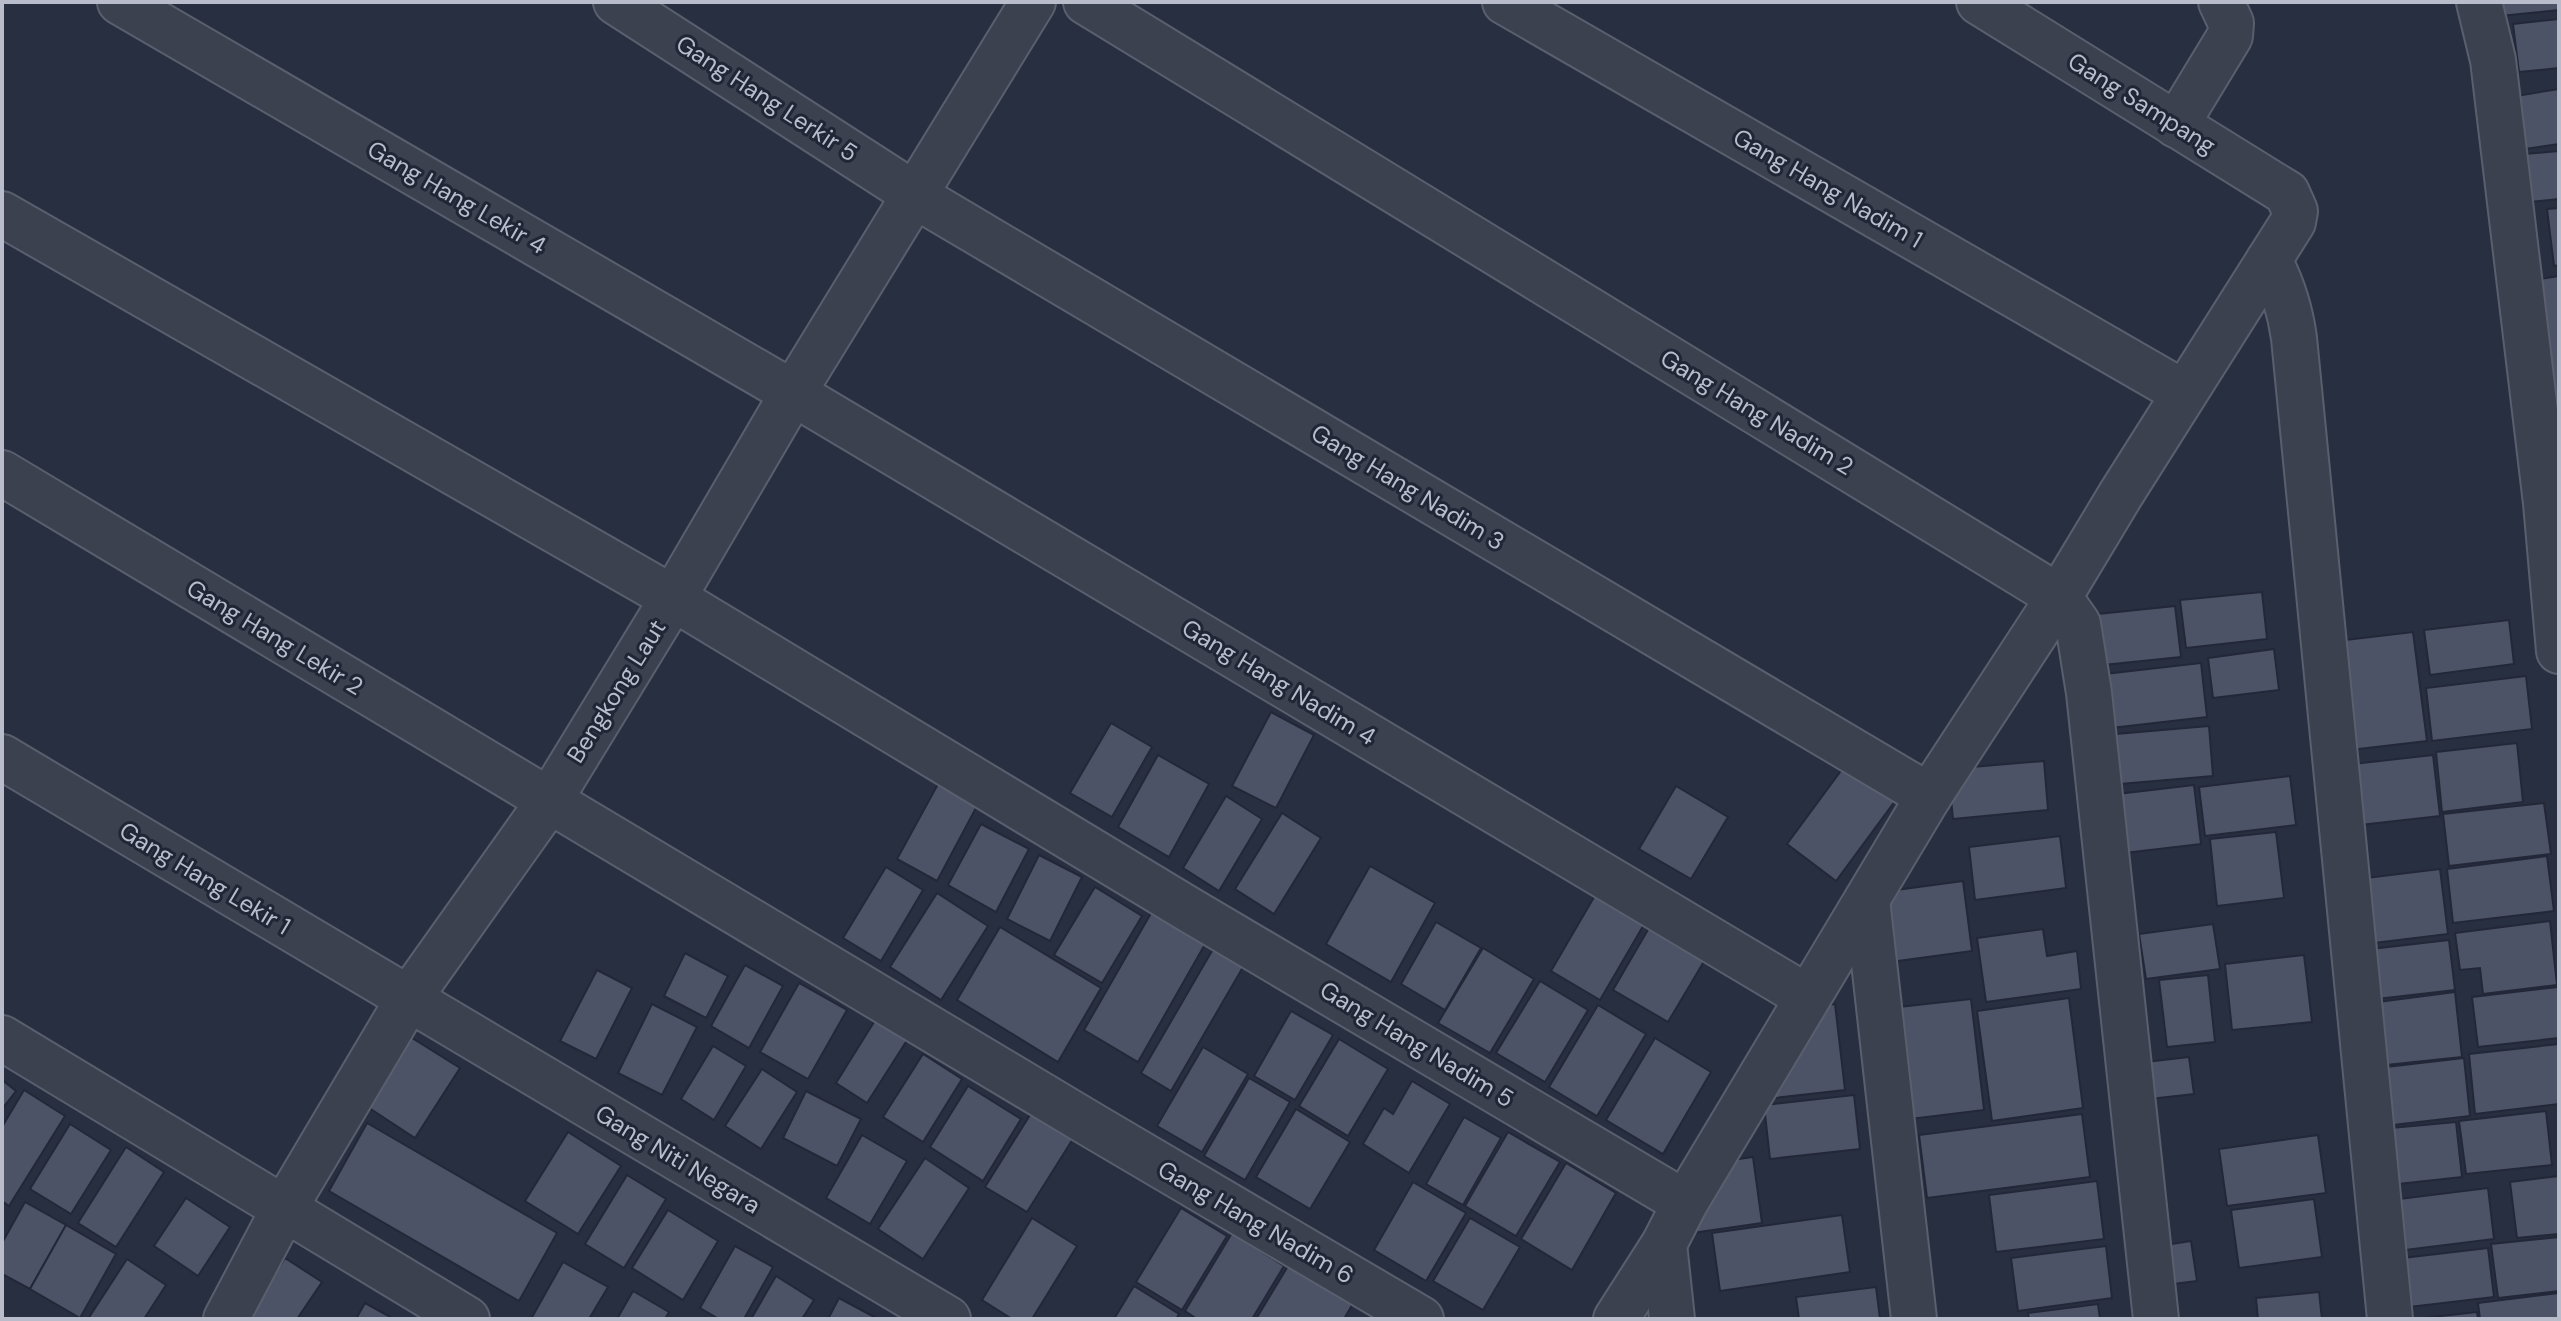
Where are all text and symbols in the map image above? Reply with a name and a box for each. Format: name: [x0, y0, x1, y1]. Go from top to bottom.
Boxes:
street label: Gang Hang Lerkir 5: [670, 28, 864, 168]
street label: Gang Sampang: [2062, 45, 2222, 161]
street label: Gang Hang Nadim 1: [1728, 121, 1928, 255]
street label: Gang Hang Lekir 4: [362, 133, 552, 261]
street label: Gang Hang Nadim 2: [1655, 342, 1859, 482]
street label: Gang Hang Nadim 3: [1306, 417, 1510, 557]
street label: Gang Hang Lekir 2: [181, 572, 369, 702]
street label: Gang Hang Nadim 4: [1176, 612, 1382, 752]
street label: Bengkong Laut: [560, 614, 672, 768]
street label: Gang Hang Lekir 1: [114, 815, 296, 941]
street label: Gang Hang Nadim 5: [1314, 974, 1520, 1114]
street label: Gang Niti Negara: [590, 1097, 766, 1221]
street label: Gang Hang Nadim 6: [1153, 1153, 1359, 1291]

